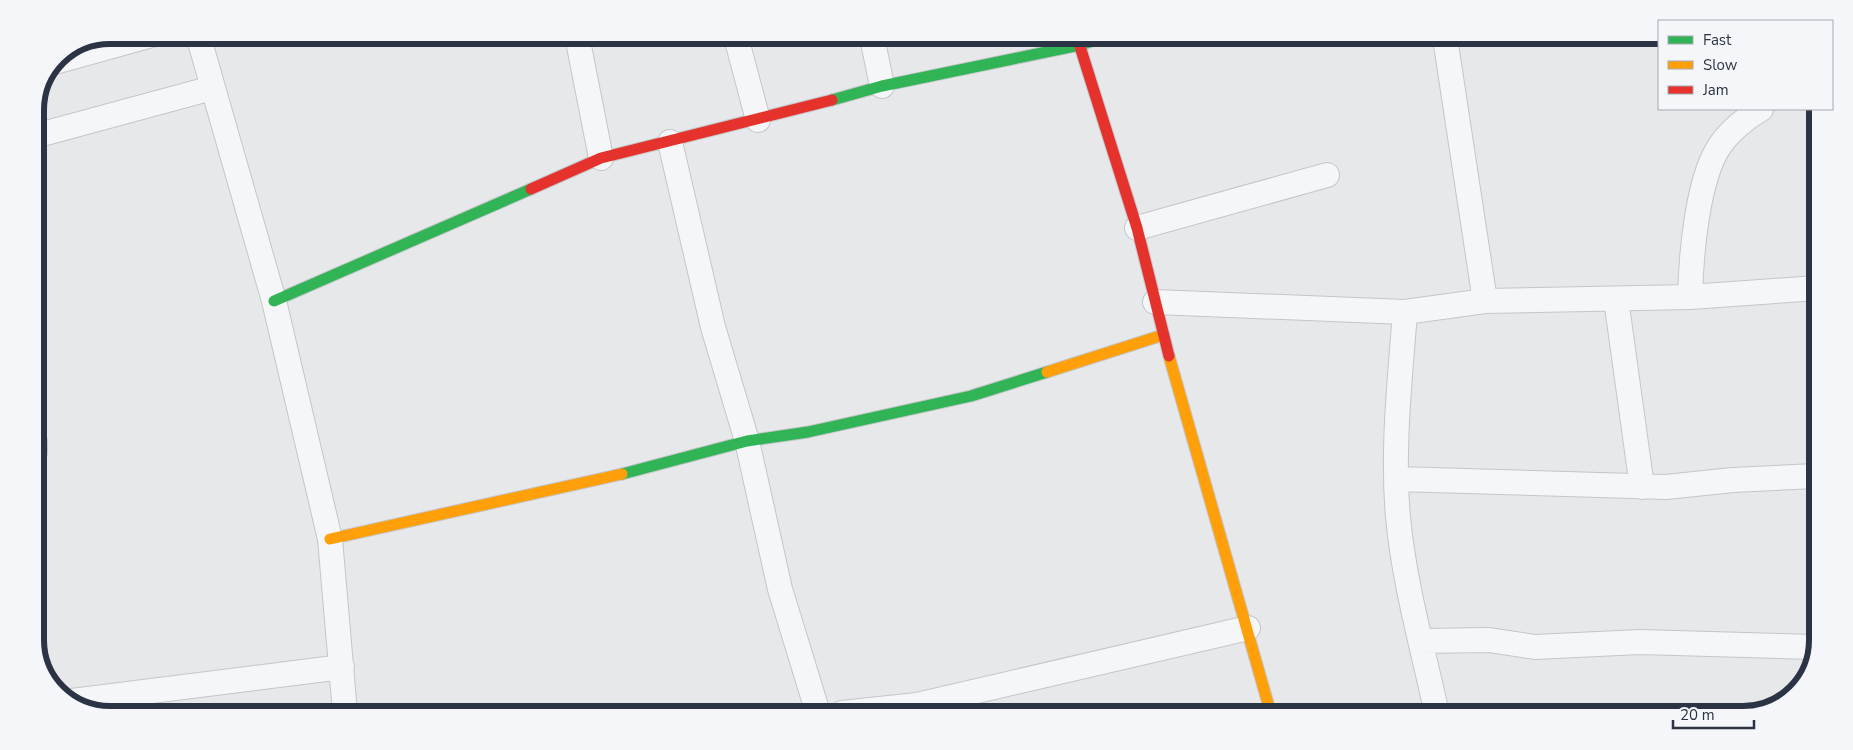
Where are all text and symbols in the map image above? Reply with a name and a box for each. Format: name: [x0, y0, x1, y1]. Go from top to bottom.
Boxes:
legend: [1658, 20, 1833, 110]
text: Fast: [1703, 30, 1732, 50]
text: Slow: [1703, 55, 1738, 75]
text: Jam: [1702, 80, 1729, 100]
scale bar: [1673, 698, 1754, 730]
text: 20 m: [1680, 705, 1715, 725]

